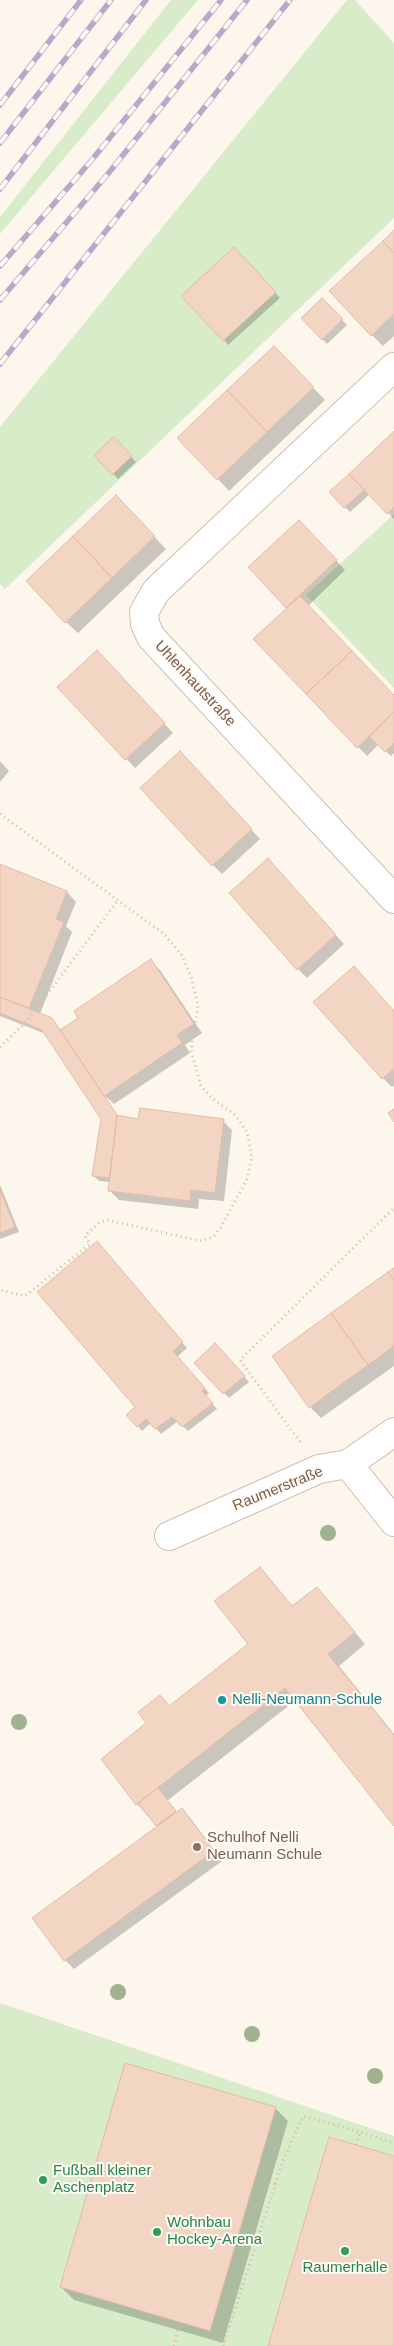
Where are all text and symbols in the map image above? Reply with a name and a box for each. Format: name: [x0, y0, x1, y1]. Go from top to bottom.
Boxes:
street label: Uhlenhautstraße: [151, 637, 239, 731]
street label: Raumerstraße: [230, 1463, 326, 1515]
place label: Nelli-Neumann-Schule: [232, 1691, 382, 1709]
marker: Nelli-Neumann-Schule: [216, 1694, 228, 1706]
place label: Schulhof Nelli Neumann Schule: [207, 1829, 322, 1864]
marker: Schulhof Nelli Neumann Schule: [191, 1841, 203, 1853]
place label: Fußball kleiner Aschenplatz: [53, 2162, 151, 2197]
marker: Fußball kleiner Aschenplatz: [37, 2174, 49, 2186]
place label: Wohnbau Hockey-Arena: [167, 2214, 262, 2249]
marker: Wohnbau Hockey-Arena: [151, 2226, 163, 2238]
marker: Raumerhalle: [339, 2245, 351, 2257]
place label: Raumerhalle: [302, 2259, 388, 2277]

